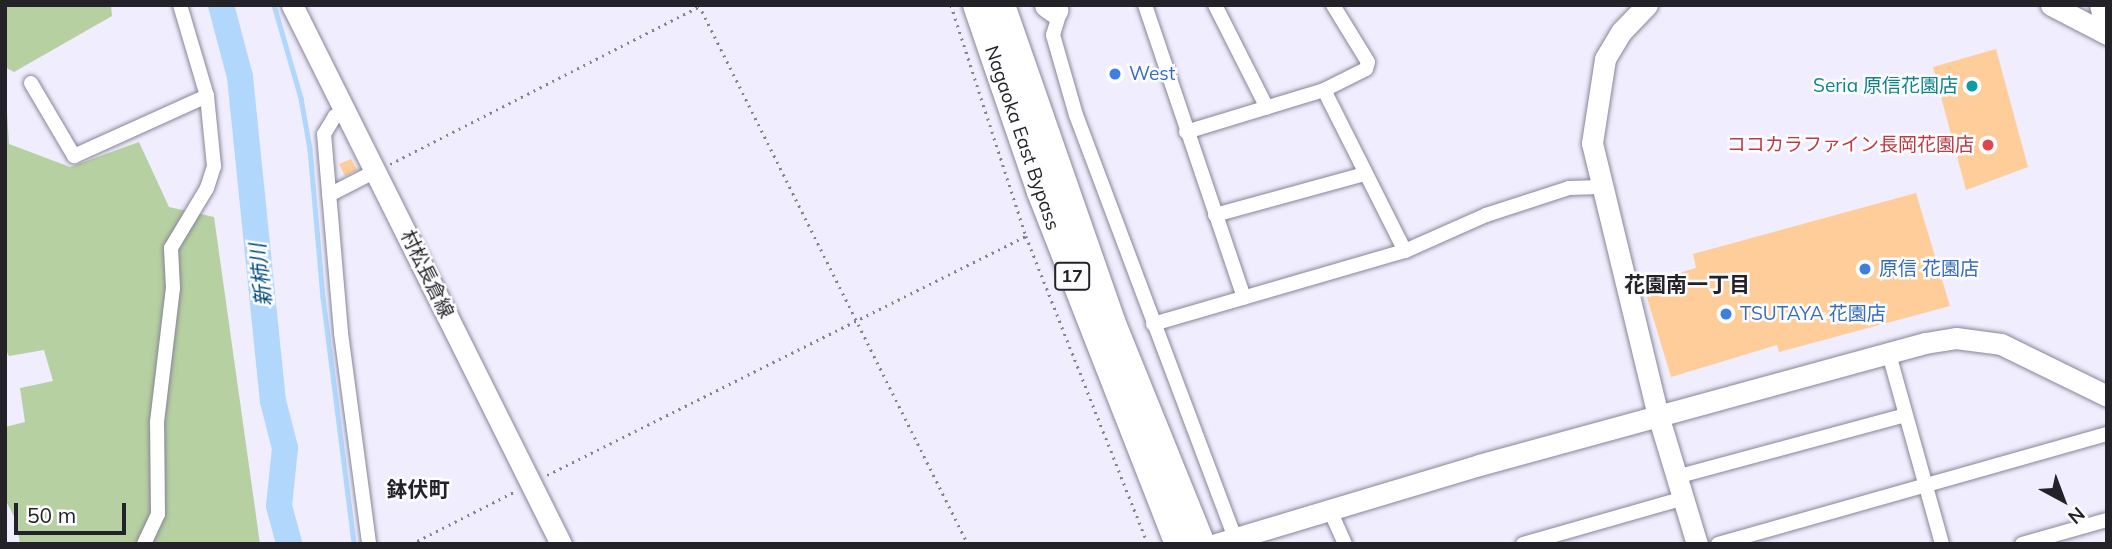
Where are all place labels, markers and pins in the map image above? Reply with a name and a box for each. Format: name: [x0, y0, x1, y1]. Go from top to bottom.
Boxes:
place label: West: [1129, 63, 1175, 85]
marker: West: [1107, 66, 1123, 82]
place label: Seria 原信花園店: [1813, 75, 1958, 97]
marker: Seria 原信花園店: [1964, 78, 1980, 94]
place label: ココカラファイン長岡花園店: [1727, 134, 1974, 156]
marker: ココカラファイン長岡花園店: [1980, 137, 1996, 153]
place label: 原信 花園店: [1879, 258, 1979, 280]
marker: 原信 花園店: [1857, 261, 1873, 277]
place label: TSUTAYA 花園店: [1740, 303, 1886, 325]
marker: TSUTAYA 花園店: [1718, 306, 1734, 322]

